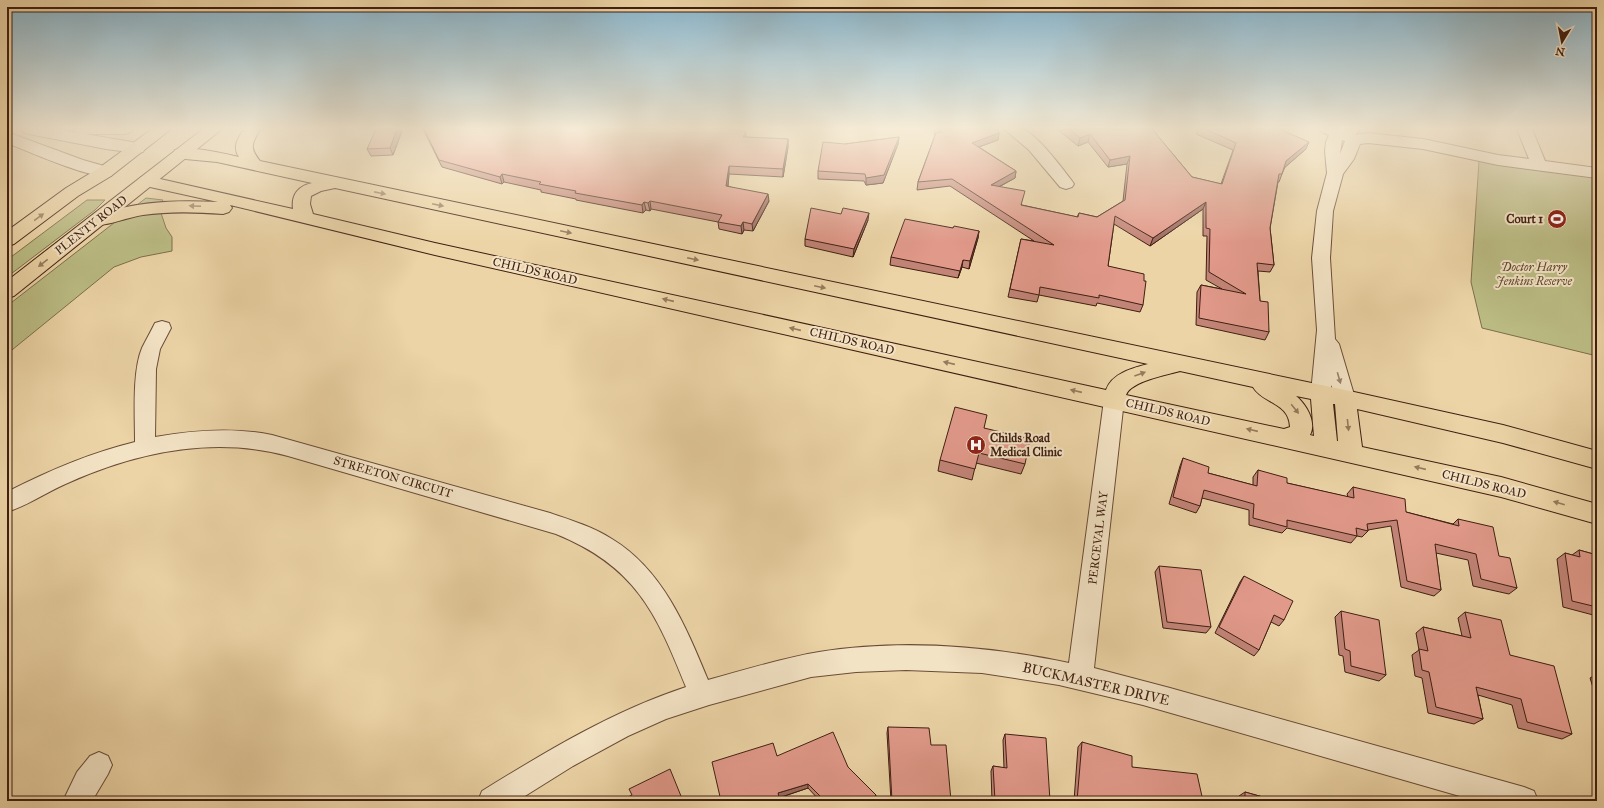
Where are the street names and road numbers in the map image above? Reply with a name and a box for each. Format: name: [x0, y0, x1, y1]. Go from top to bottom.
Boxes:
street label: PLENTY ROAD: [52, 192, 130, 258]
street label: CHILDS ROAD: [491, 254, 579, 288]
street label: CHILDS ROAD: [808, 324, 896, 358]
street label: CHILDS ROAD: [1124, 395, 1212, 429]
street label: STREETON CIRCUIT: [332, 453, 454, 501]
street label: CHILDS ROAD: [1440, 467, 1528, 501]
street label: PERCEVAL WAY: [1085, 490, 1111, 585]
street label: BUCKMASTER DRIVE: [1021, 659, 1171, 709]

